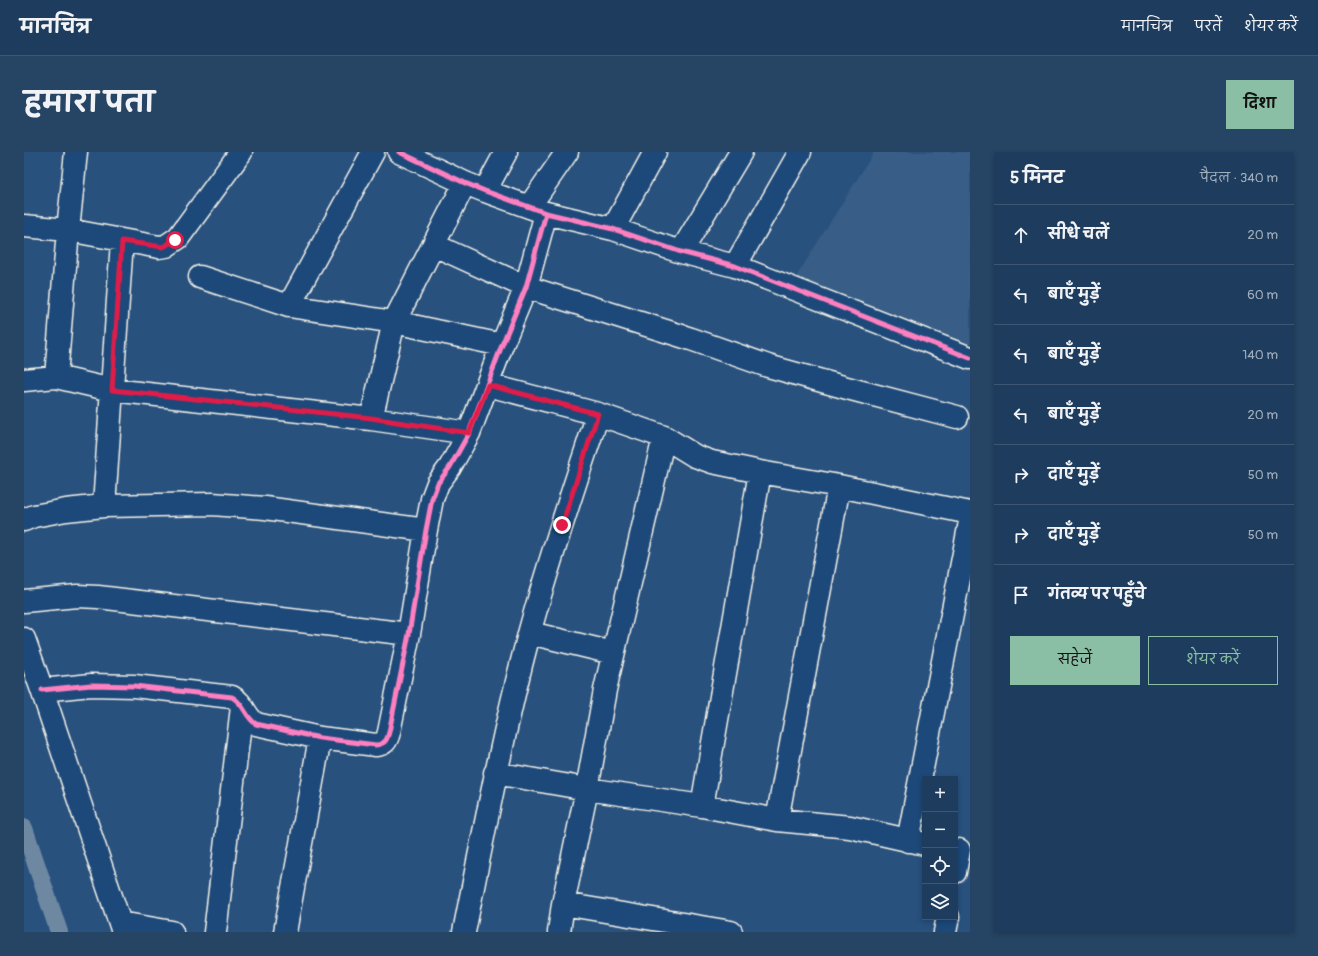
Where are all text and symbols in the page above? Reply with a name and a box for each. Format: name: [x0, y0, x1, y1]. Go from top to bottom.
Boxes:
text: मानचित्र: [20, 15, 91, 39]
text: मानचित्र: [1121, 18, 1173, 35]
text: परतें: [1195, 18, 1222, 35]
text: शेयर करें: [1244, 18, 1298, 35]
button: दिशा: [1226, 80, 1294, 129]
text: हमारा पता: [24, 86, 155, 121]
text: 5 मिनट: [1010, 167, 1064, 188]
text: पैदल · 340 m: [1200, 170, 1278, 186]
icon: ahead: [1010, 224, 1032, 246]
text: सीधे चलें: [1048, 225, 1109, 244]
text: 20 m: [1247, 227, 1278, 243]
route start: [166, 231, 184, 249]
icon: left: [1010, 284, 1032, 306]
text: बाएँ मुड़ें: [1048, 285, 1100, 304]
text: 60 m: [1247, 287, 1278, 303]
icon: left: [1010, 344, 1032, 366]
text: बाएँ मुड़ें: [1048, 345, 1100, 364]
text: 140 m: [1242, 347, 1278, 363]
icon: left: [1010, 404, 1032, 426]
text: बाएँ मुड़ें: [1048, 405, 1100, 424]
text: 20 m: [1247, 407, 1278, 423]
icon: right: [1010, 464, 1032, 486]
text: दाएँ मुड़ें: [1048, 465, 1100, 484]
text: 50 m: [1248, 467, 1278, 483]
route end: [553, 516, 571, 534]
icon: right: [1010, 524, 1032, 546]
text: दाएँ मुड़ें: [1048, 525, 1100, 544]
text: 50 m: [1248, 527, 1278, 543]
icon: arrive: [1010, 584, 1032, 606]
text: गंतव्य पर पहुँचे: [1048, 585, 1146, 604]
button: सहेजें: [1010, 636, 1140, 685]
button: शेयर करें: [1148, 636, 1278, 685]
map controls: [922, 776, 958, 920]
button: +: [922, 776, 958, 812]
button: −: [922, 812, 958, 848]
button: locate: [922, 848, 958, 884]
button: layers: [922, 884, 958, 920]

